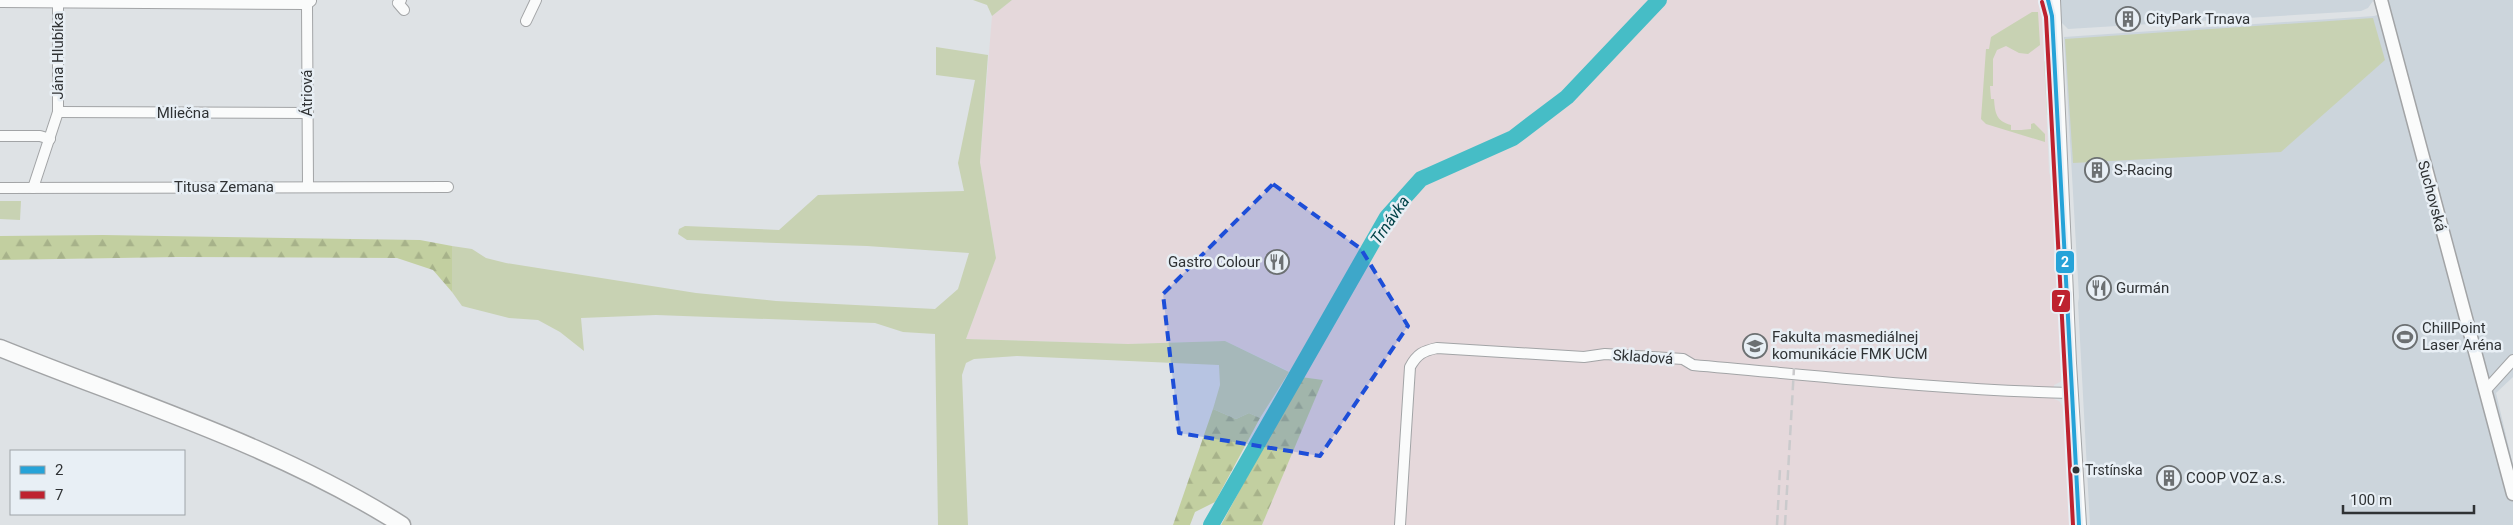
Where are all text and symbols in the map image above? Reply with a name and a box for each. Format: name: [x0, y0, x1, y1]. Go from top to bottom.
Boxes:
building icon: CityPark Trnava: [2115, 6, 2141, 32]
place label: CityPark Trnava: [2146, 10, 2250, 28]
street label: Jána Hlubíka: [49, 12, 67, 100]
street label: Átriová: [298, 69, 316, 117]
street label: Mliečna: [157, 104, 209, 122]
building icon: S-Racing: [2084, 157, 2110, 183]
street label: Suchovská: [2414, 159, 2450, 233]
place label: S-Racing: [2114, 161, 2173, 179]
street label: Titusa Zemana: [174, 178, 274, 196]
water label: Trnávka: [1367, 192, 1413, 248]
restaurant icon: Gastro Colour: [1264, 249, 1290, 275]
line badge: 2: [2055, 250, 2075, 274]
place label: Gastro Colour: [1168, 253, 1260, 271]
text: 2: [2061, 254, 2069, 270]
restaurant icon: Gurmán: [2086, 275, 2112, 301]
place label: Gurmán: [2116, 279, 2169, 297]
line badge: 7: [2051, 289, 2071, 313]
text: 7: [2057, 293, 2065, 309]
place label: ChillPoint Laser Aréna: [2422, 319, 2502, 354]
sports icon: ChillPoint Laser Aréna: [2392, 324, 2418, 350]
place label: Fakulta masmediálnej komunikácie FMK UCM: [1772, 328, 1928, 363]
school or university icon: Fakulta masmediálnej komunikácie FMK UCM: [1742, 333, 1768, 359]
street label: Skladová: [1612, 346, 1674, 368]
legend: [10, 450, 185, 515]
text: 2: [55, 461, 63, 479]
place label: Trstínska: [2085, 462, 2143, 478]
marker: Trstínska: [2071, 465, 2081, 475]
building icon: COOP VOZ a.s.: [2156, 465, 2182, 491]
place label: COOP VOZ a.s.: [2186, 469, 2286, 487]
scale bar: [2343, 482, 2474, 514]
text: 7: [55, 486, 63, 504]
text: 100 m: [2350, 491, 2392, 509]

